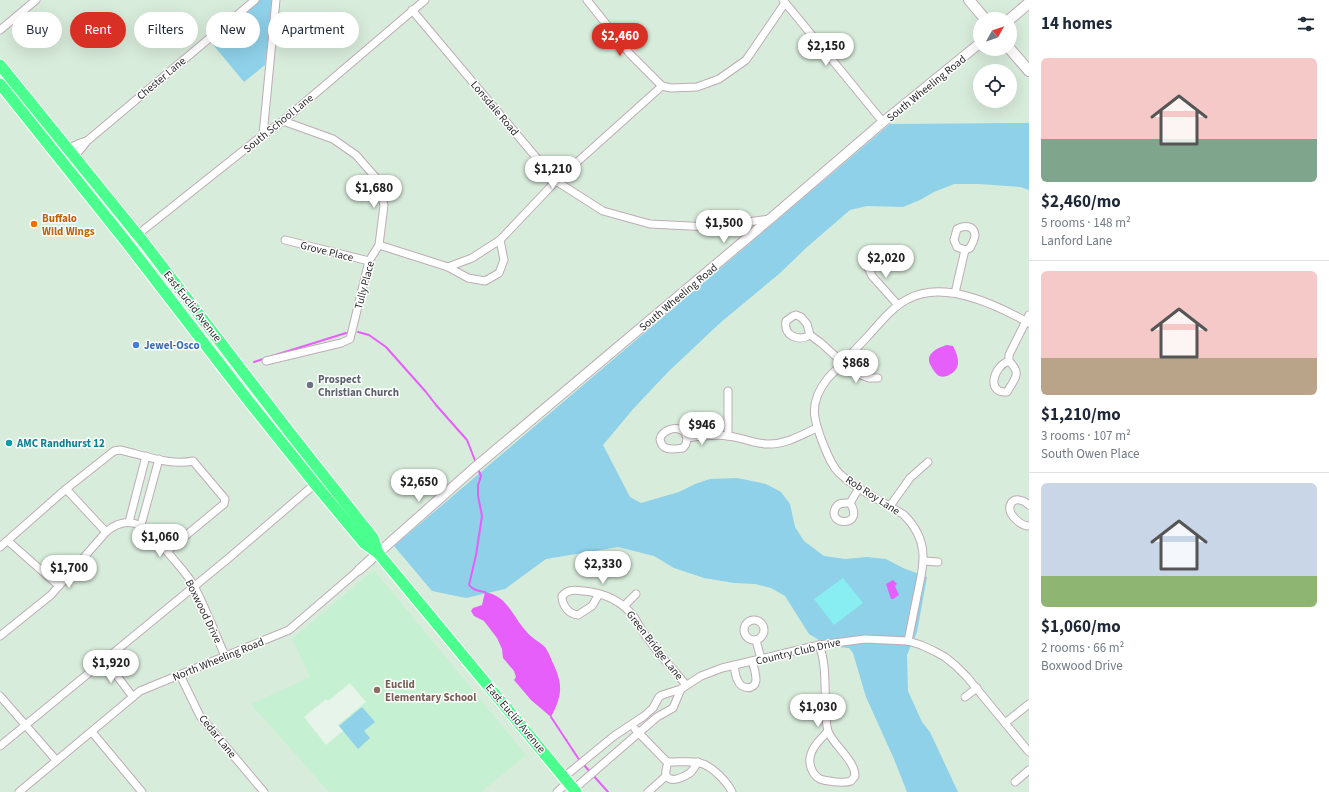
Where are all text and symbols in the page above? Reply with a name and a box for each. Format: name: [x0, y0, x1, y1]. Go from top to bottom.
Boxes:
chip: Buy: [12, 12, 62, 48]
chip: Rent: [70, 12, 126, 48]
chip: Filters: [134, 12, 198, 48]
chip: New: [206, 12, 260, 48]
chip: Apartment: [268, 12, 359, 48]
north arrow: [973, 12, 1017, 56]
map controls: [973, 12, 1017, 108]
text: 14 homes: [1041, 12, 1112, 36]
icon: filters: [1295, 13, 1317, 35]
pin: $2,460: [587, 23, 653, 57]
text: $2,460: [601, 27, 639, 45]
pin: $2,150: [793, 33, 859, 67]
text: $2,150: [807, 37, 845, 55]
street label: South Wheeling Road: [883, 52, 969, 125]
street label: Chester Lane: [134, 53, 189, 103]
button: locate: [973, 64, 1017, 108]
street label: Lonsdale Road: [467, 78, 522, 139]
icon: home: [1143, 84, 1215, 156]
street label: South School Lane: [240, 90, 317, 156]
pin: $1,210: [520, 156, 586, 190]
text: $1,210: [534, 160, 572, 178]
pin: $1,680: [341, 175, 407, 209]
text: $1,680: [355, 179, 393, 197]
text: $2,460/mo: [1041, 190, 1121, 214]
pin: $1,500: [691, 210, 757, 244]
place label: Buffalo Wild Wings: [42, 211, 95, 239]
text: $1,500: [705, 214, 743, 232]
text: 5 rooms · 148 m²: [1041, 214, 1131, 232]
marker: Buffalo Wild Wings: [29, 219, 39, 229]
text: Lanford Lane: [1041, 232, 1112, 250]
street label: Grove Place: [299, 238, 355, 265]
pin: $2,020: [853, 245, 919, 279]
text: $2,020: [867, 249, 905, 267]
street label: Tully Place: [351, 259, 378, 311]
street label: South Wheeling Road: [636, 260, 721, 335]
street label: East Euclid Avenue: [160, 268, 225, 345]
icon: home: [1143, 297, 1215, 369]
place label: Jewel-Osco: [144, 338, 200, 353]
marker: Jewel-Osco: [131, 340, 141, 350]
pin: $868: [832, 350, 880, 384]
text: $868: [842, 354, 870, 372]
place label: Prospect Christian Church: [318, 372, 399, 400]
marker: Prospect Christian Church: [305, 380, 315, 390]
text: $1,210/mo: [1041, 403, 1121, 427]
pin: $946: [678, 412, 726, 446]
text: $946: [688, 416, 716, 434]
text: 3 rooms · 107 m²: [1041, 427, 1131, 445]
place label: AMC Randhurst 12: [16, 436, 105, 451]
marker: AMC Randhurst 12: [4, 438, 14, 448]
text: South Owen Place: [1041, 445, 1140, 463]
pin: $2,650: [386, 469, 452, 503]
street label: Rob Roy Lane: [843, 472, 903, 519]
text: $2,650: [400, 473, 438, 491]
icon: home: [1143, 509, 1215, 581]
pin: $1,060: [127, 524, 193, 558]
text: $1,060: [141, 528, 179, 546]
pin: $2,330: [570, 551, 636, 585]
pin: $1,700: [36, 555, 102, 589]
text: $2,330: [584, 555, 622, 573]
text: $1,700: [50, 559, 88, 577]
street label: Boxwood Drive: [182, 577, 226, 646]
street label: Green Bridge Lane: [623, 608, 687, 683]
text: $1,060/mo: [1041, 615, 1121, 639]
street label: North Wheeling Road: [170, 634, 266, 685]
street label: Country Club Drive: [754, 634, 843, 669]
text: 2 rooms · 66 m²: [1041, 639, 1124, 657]
pin: $1,920: [78, 650, 144, 684]
text: $1,920: [92, 654, 130, 672]
text: Boxwood Drive: [1041, 657, 1123, 675]
place label: Euclid Elementary School: [385, 677, 477, 705]
street label: East Euclid Avenue: [482, 680, 549, 757]
marker: Euclid Elementary School: [372, 685, 382, 695]
pin: $1,030: [785, 694, 851, 728]
text: $1,030: [799, 698, 837, 716]
street label: Cedar Lane: [195, 711, 240, 762]

